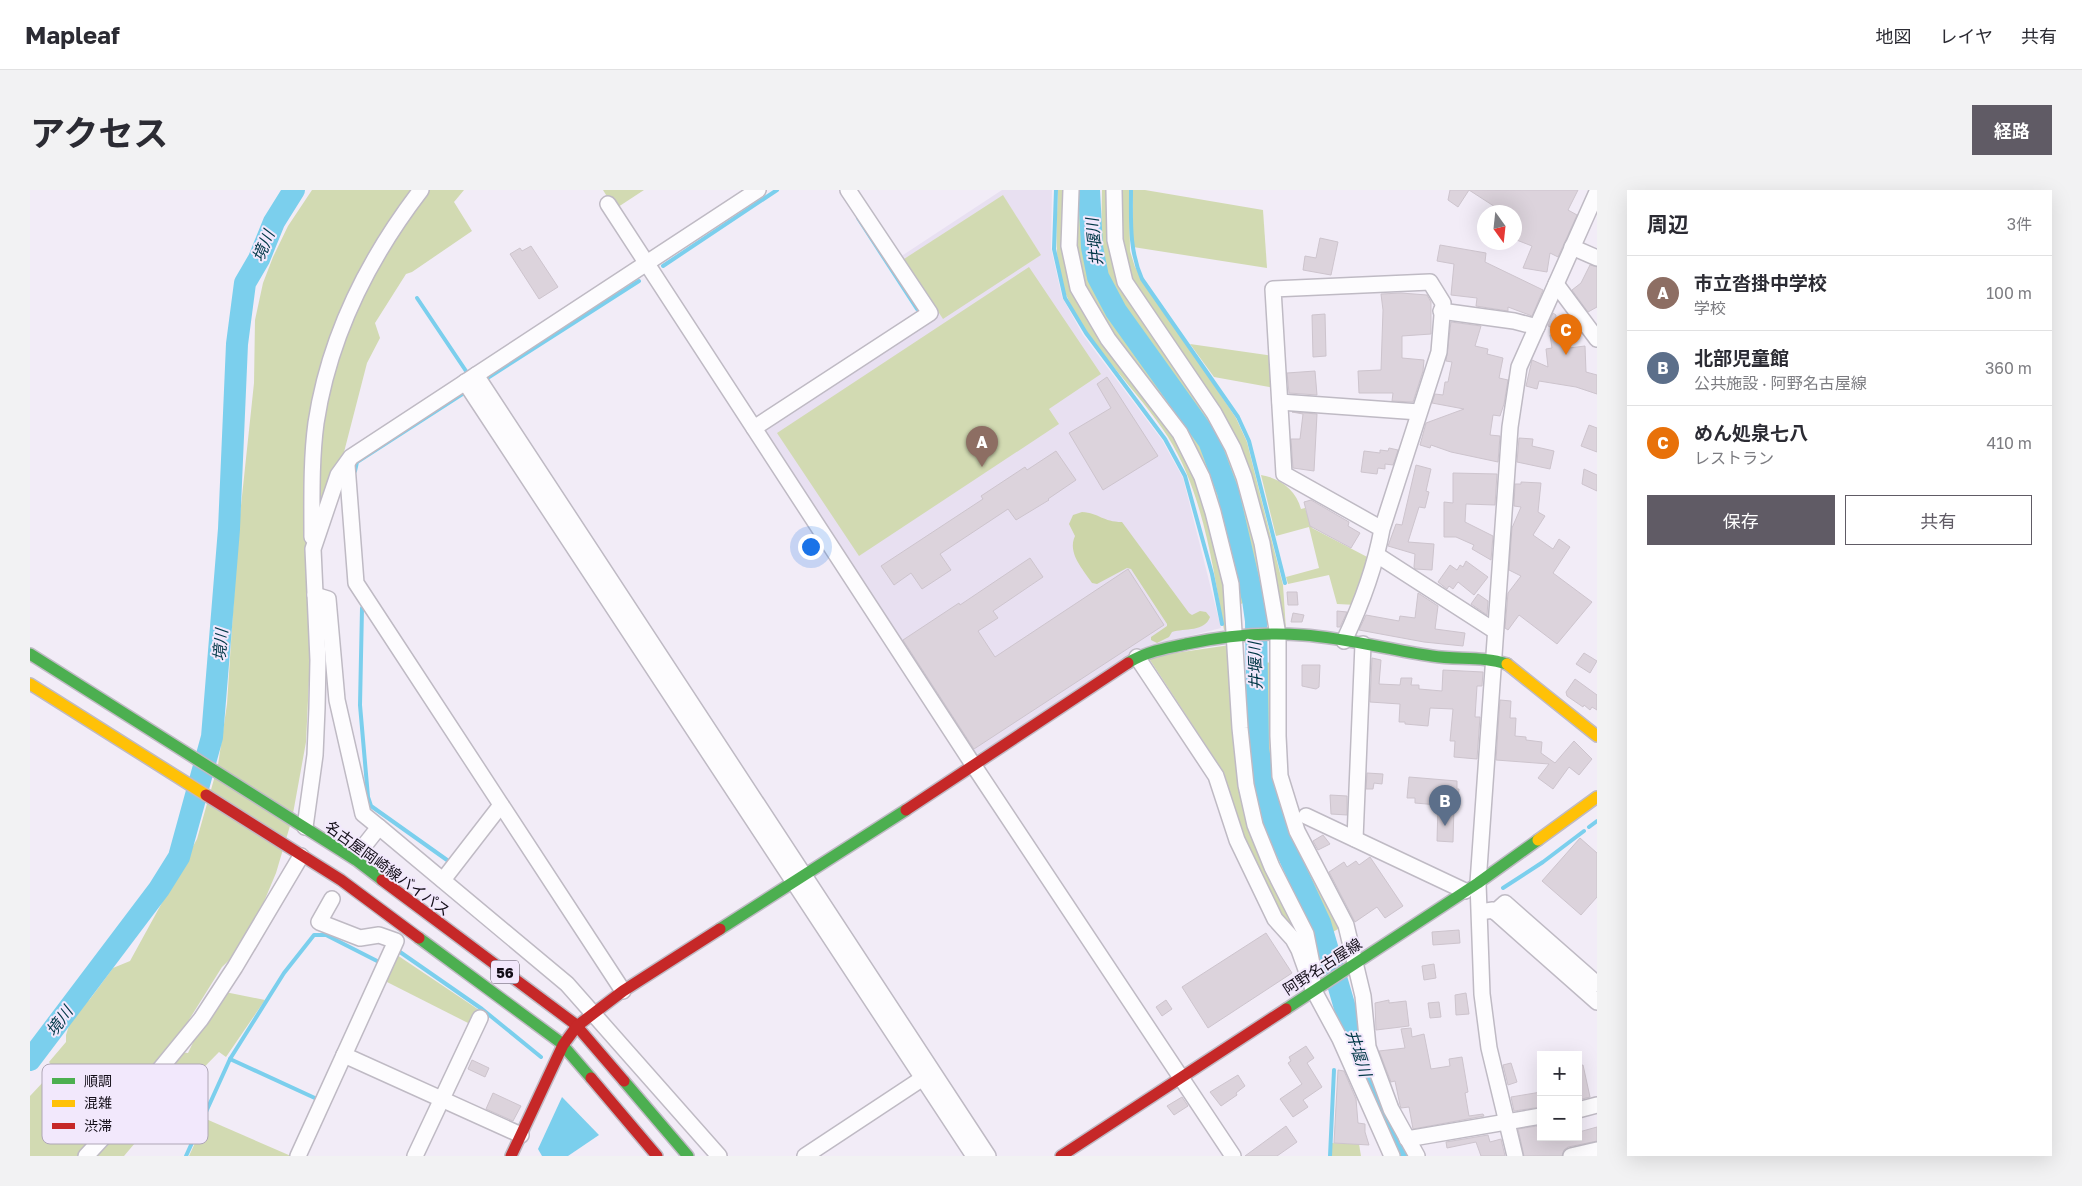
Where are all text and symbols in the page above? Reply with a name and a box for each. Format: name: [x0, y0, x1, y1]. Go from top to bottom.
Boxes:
text: Mapleaf: [25, 20, 120, 49]
text: 地図: [1876, 25, 1912, 47]
text: レイヤ: [1940, 25, 1993, 47]
text: 共有: [2021, 25, 2057, 47]
button: 経路: [1972, 105, 2052, 155]
text: アクセス: [30, 112, 168, 154]
north arrow: [1477, 205, 1522, 250]
text: 周辺: [1647, 211, 1689, 237]
text: 3件: [2007, 214, 2032, 234]
water label: 井堰川: [1081, 215, 1106, 267]
water label: 境川: [248, 226, 279, 265]
text: 市立沓掛中学校: [1694, 271, 1827, 294]
text: A: [1657, 283, 1669, 303]
text: 100 m: [1986, 283, 2032, 303]
text: 学校: [1694, 298, 1726, 318]
pin: C: [1550, 314, 1582, 355]
text: 北部児童館: [1694, 346, 1789, 369]
text: B: [1657, 358, 1669, 378]
text: 360 m: [1985, 358, 2032, 378]
text: 公共施設 · 阿野名古屋線: [1694, 373, 1867, 393]
text: めん処泉七八: [1694, 421, 1808, 444]
pin: A: [966, 426, 998, 467]
text: C: [1657, 433, 1669, 453]
text: 410 m: [1986, 433, 2032, 453]
text: レストラン: [1694, 448, 1774, 468]
button: 保存: [1647, 495, 1835, 545]
button: 共有: [1845, 495, 2032, 545]
your location: [798, 534, 824, 560]
water label: 境川: [209, 626, 232, 662]
water label: 井堰川: [1244, 640, 1266, 690]
pin: B: [1429, 785, 1461, 826]
street label: 名古屋岡崎線バイパス: [322, 817, 454, 919]
street label: 阿野名古屋線: [1279, 934, 1365, 998]
road number: 56: [491, 960, 519, 984]
water label: 境川: [41, 1001, 78, 1040]
water label: 井堰川: [1342, 1027, 1377, 1081]
map controls: [1537, 1051, 1582, 1141]
button: +: [1537, 1051, 1582, 1096]
legend: [42, 1064, 208, 1144]
text: 順調: [84, 1072, 112, 1089]
text: 混雑: [84, 1094, 112, 1111]
button: −: [1537, 1096, 1582, 1141]
text: 渋滞: [84, 1117, 112, 1134]

